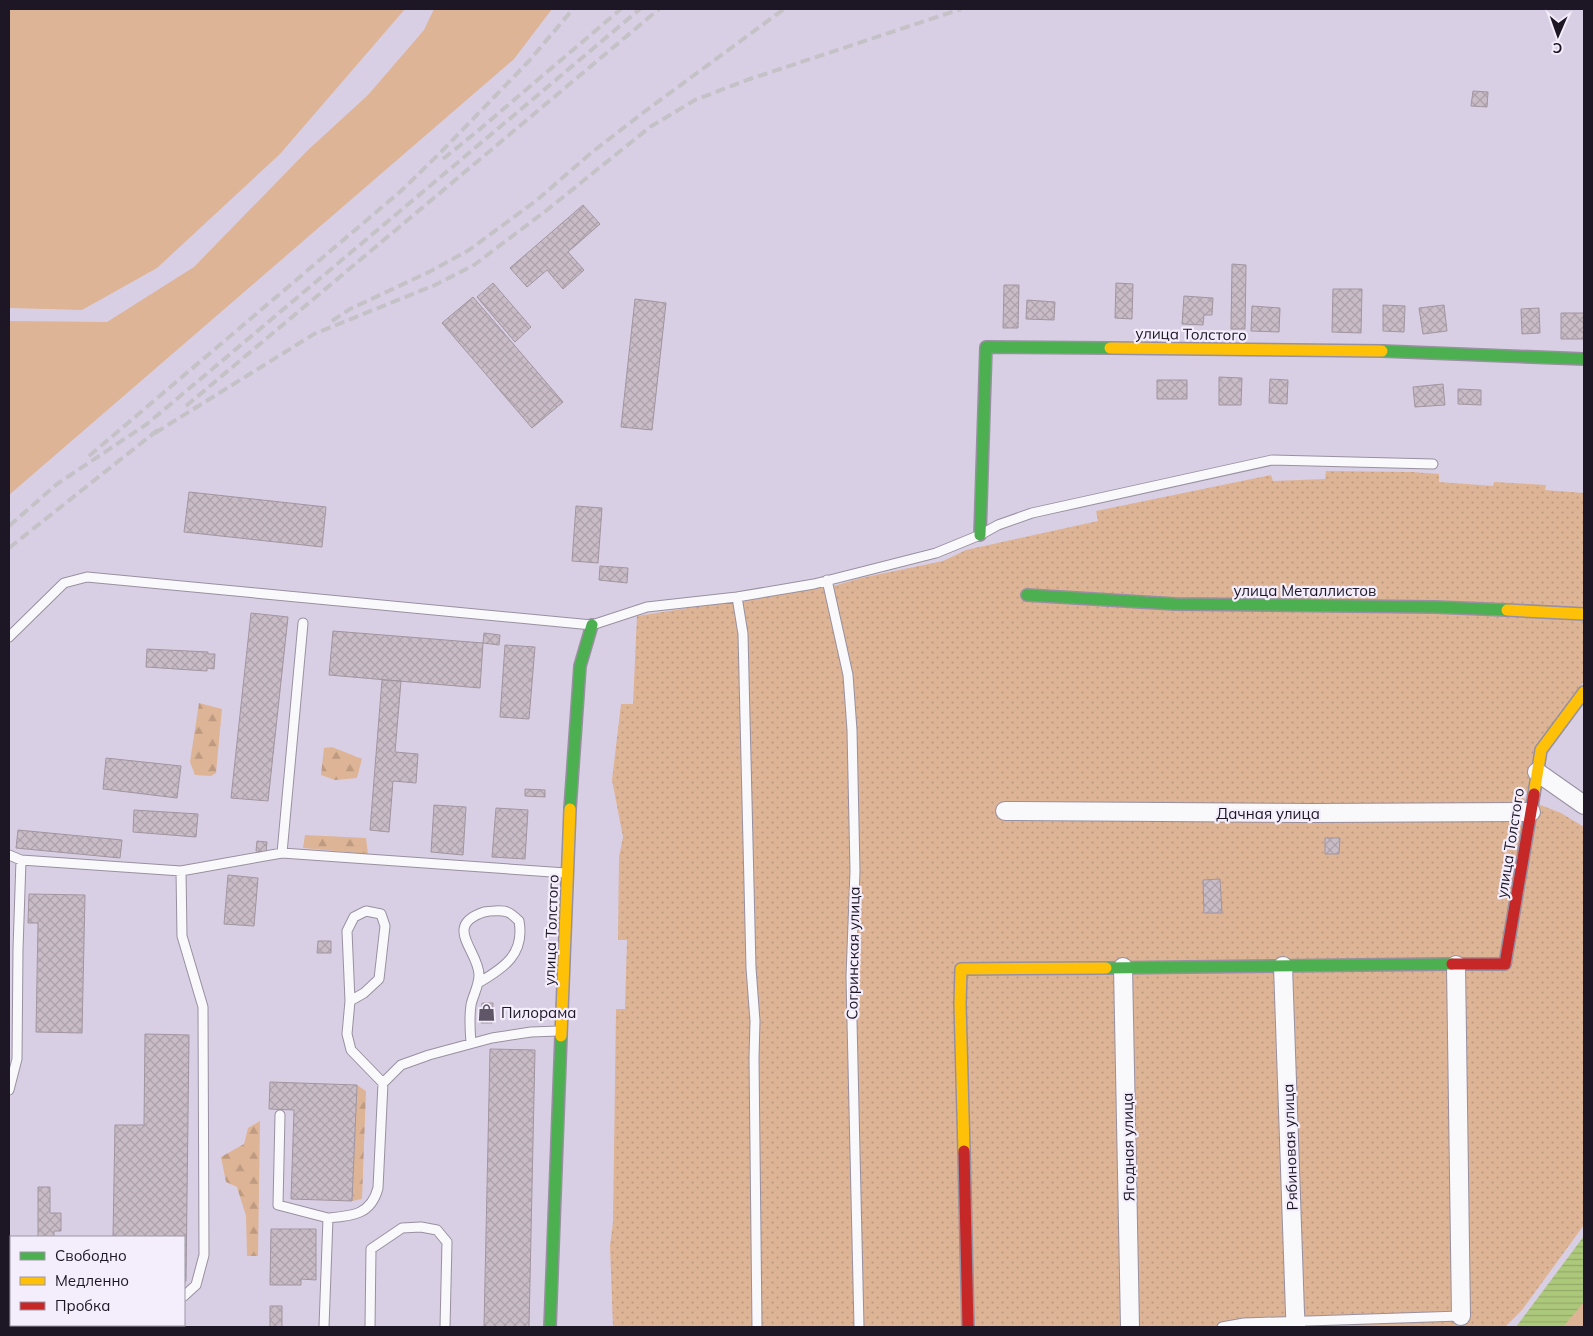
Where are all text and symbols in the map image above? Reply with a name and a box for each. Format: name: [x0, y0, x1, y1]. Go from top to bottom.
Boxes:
north arrow: [1533, 10, 1583, 60]
text: С: [1552, 39, 1563, 57]
street label: улица Толстого: [1135, 324, 1247, 344]
street label: улица Металлистов: [1234, 581, 1376, 600]
street label: улица Толстого: [1492, 787, 1528, 899]
street label: Дачная улица: [1216, 804, 1320, 823]
street label: улица Толстого: [540, 874, 562, 986]
street label: Согринская улица: [842, 886, 864, 1020]
shop icon: Пилорама: [477, 1002, 497, 1022]
place label: Пилорама: [501, 1003, 576, 1022]
street label: Рябиновая улица: [1278, 1083, 1302, 1211]
street label: Ягодная улица: [1118, 1092, 1138, 1202]
legend: [10, 1236, 185, 1326]
text: Свободно: [55, 1246, 127, 1265]
text: Медленно: [55, 1271, 129, 1290]
text: Пробка: [55, 1296, 110, 1315]

